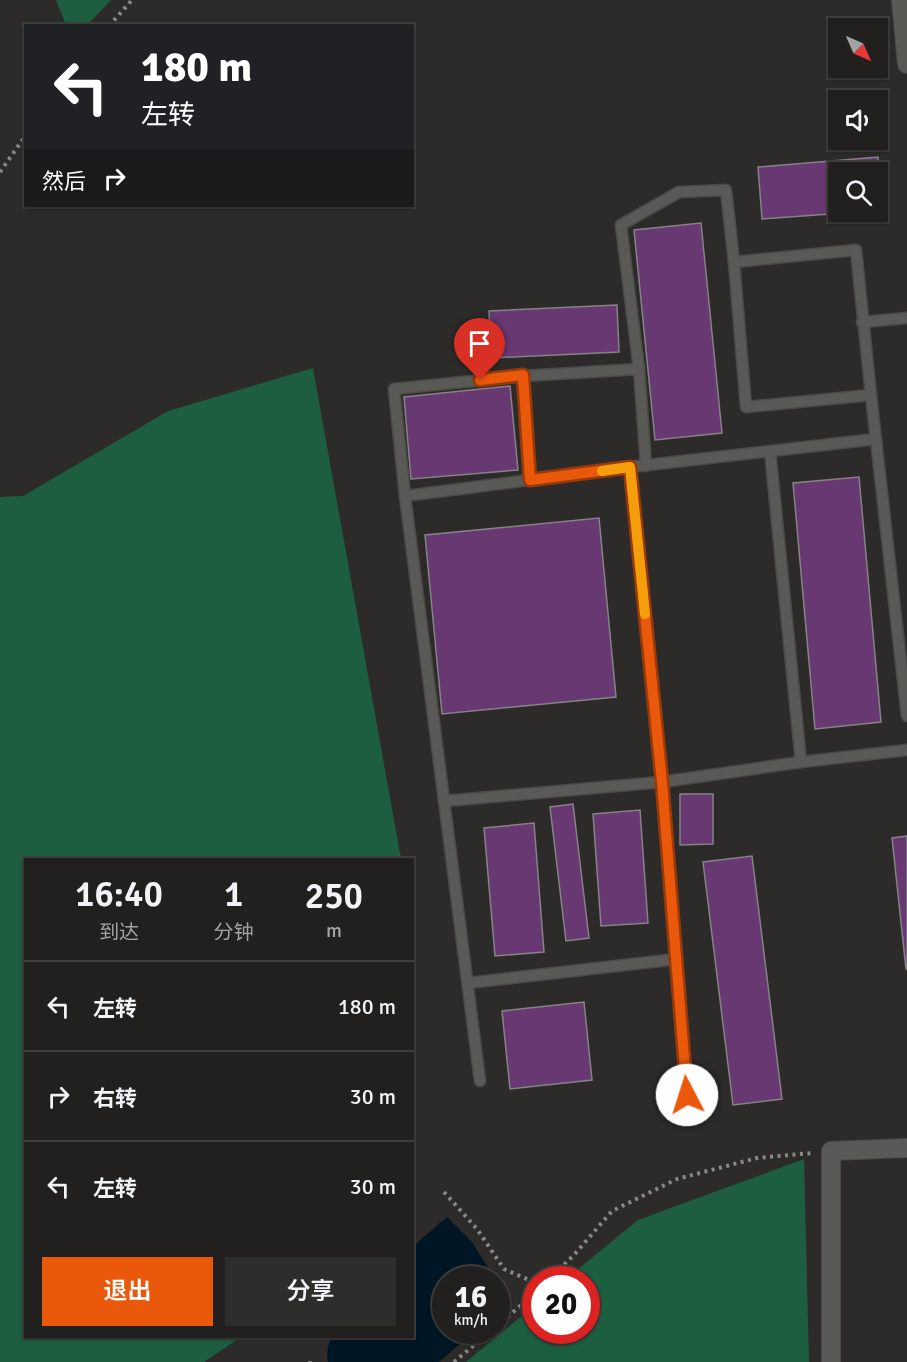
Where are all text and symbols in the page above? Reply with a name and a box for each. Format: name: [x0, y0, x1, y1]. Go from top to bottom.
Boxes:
north arrow: [828, 18, 888, 78]
map controls: [828, 18, 888, 222]
text: 180 m: [141, 42, 252, 93]
icon: left: [42, 48, 120, 126]
button: sound: [828, 90, 888, 150]
text: 左转: [141, 99, 195, 132]
icon: right: [98, 162, 131, 195]
button: search: [828, 162, 888, 222]
text: 然后: [42, 168, 86, 195]
pin: [454, 318, 505, 380]
icon: arrive: [463, 327, 496, 360]
text: 16:40: [75, 872, 163, 917]
text: 1: [224, 872, 244, 917]
text: 250: [305, 874, 363, 919]
text: m: [326, 918, 342, 943]
text: 到达: [99, 920, 139, 945]
text: 分钟: [214, 920, 254, 945]
icon: left: [42, 990, 75, 1023]
text: 180 m: [338, 993, 396, 1020]
text: 左转: [93, 995, 137, 1022]
position arrow: [655, 1063, 719, 1127]
icon: right: [42, 1080, 75, 1113]
text: 30 m: [350, 1083, 396, 1110]
text: 右转: [93, 1085, 137, 1112]
icon: left: [42, 1170, 75, 1203]
text: 30 m: [350, 1173, 396, 1200]
text: 左转: [93, 1175, 137, 1202]
button: 退出: [42, 1257, 213, 1326]
button: 分享: [225, 1257, 396, 1326]
speed limit sign: 20: [522, 1266, 600, 1344]
text: 16: [455, 1279, 487, 1316]
text: km/h: [454, 1311, 488, 1329]

